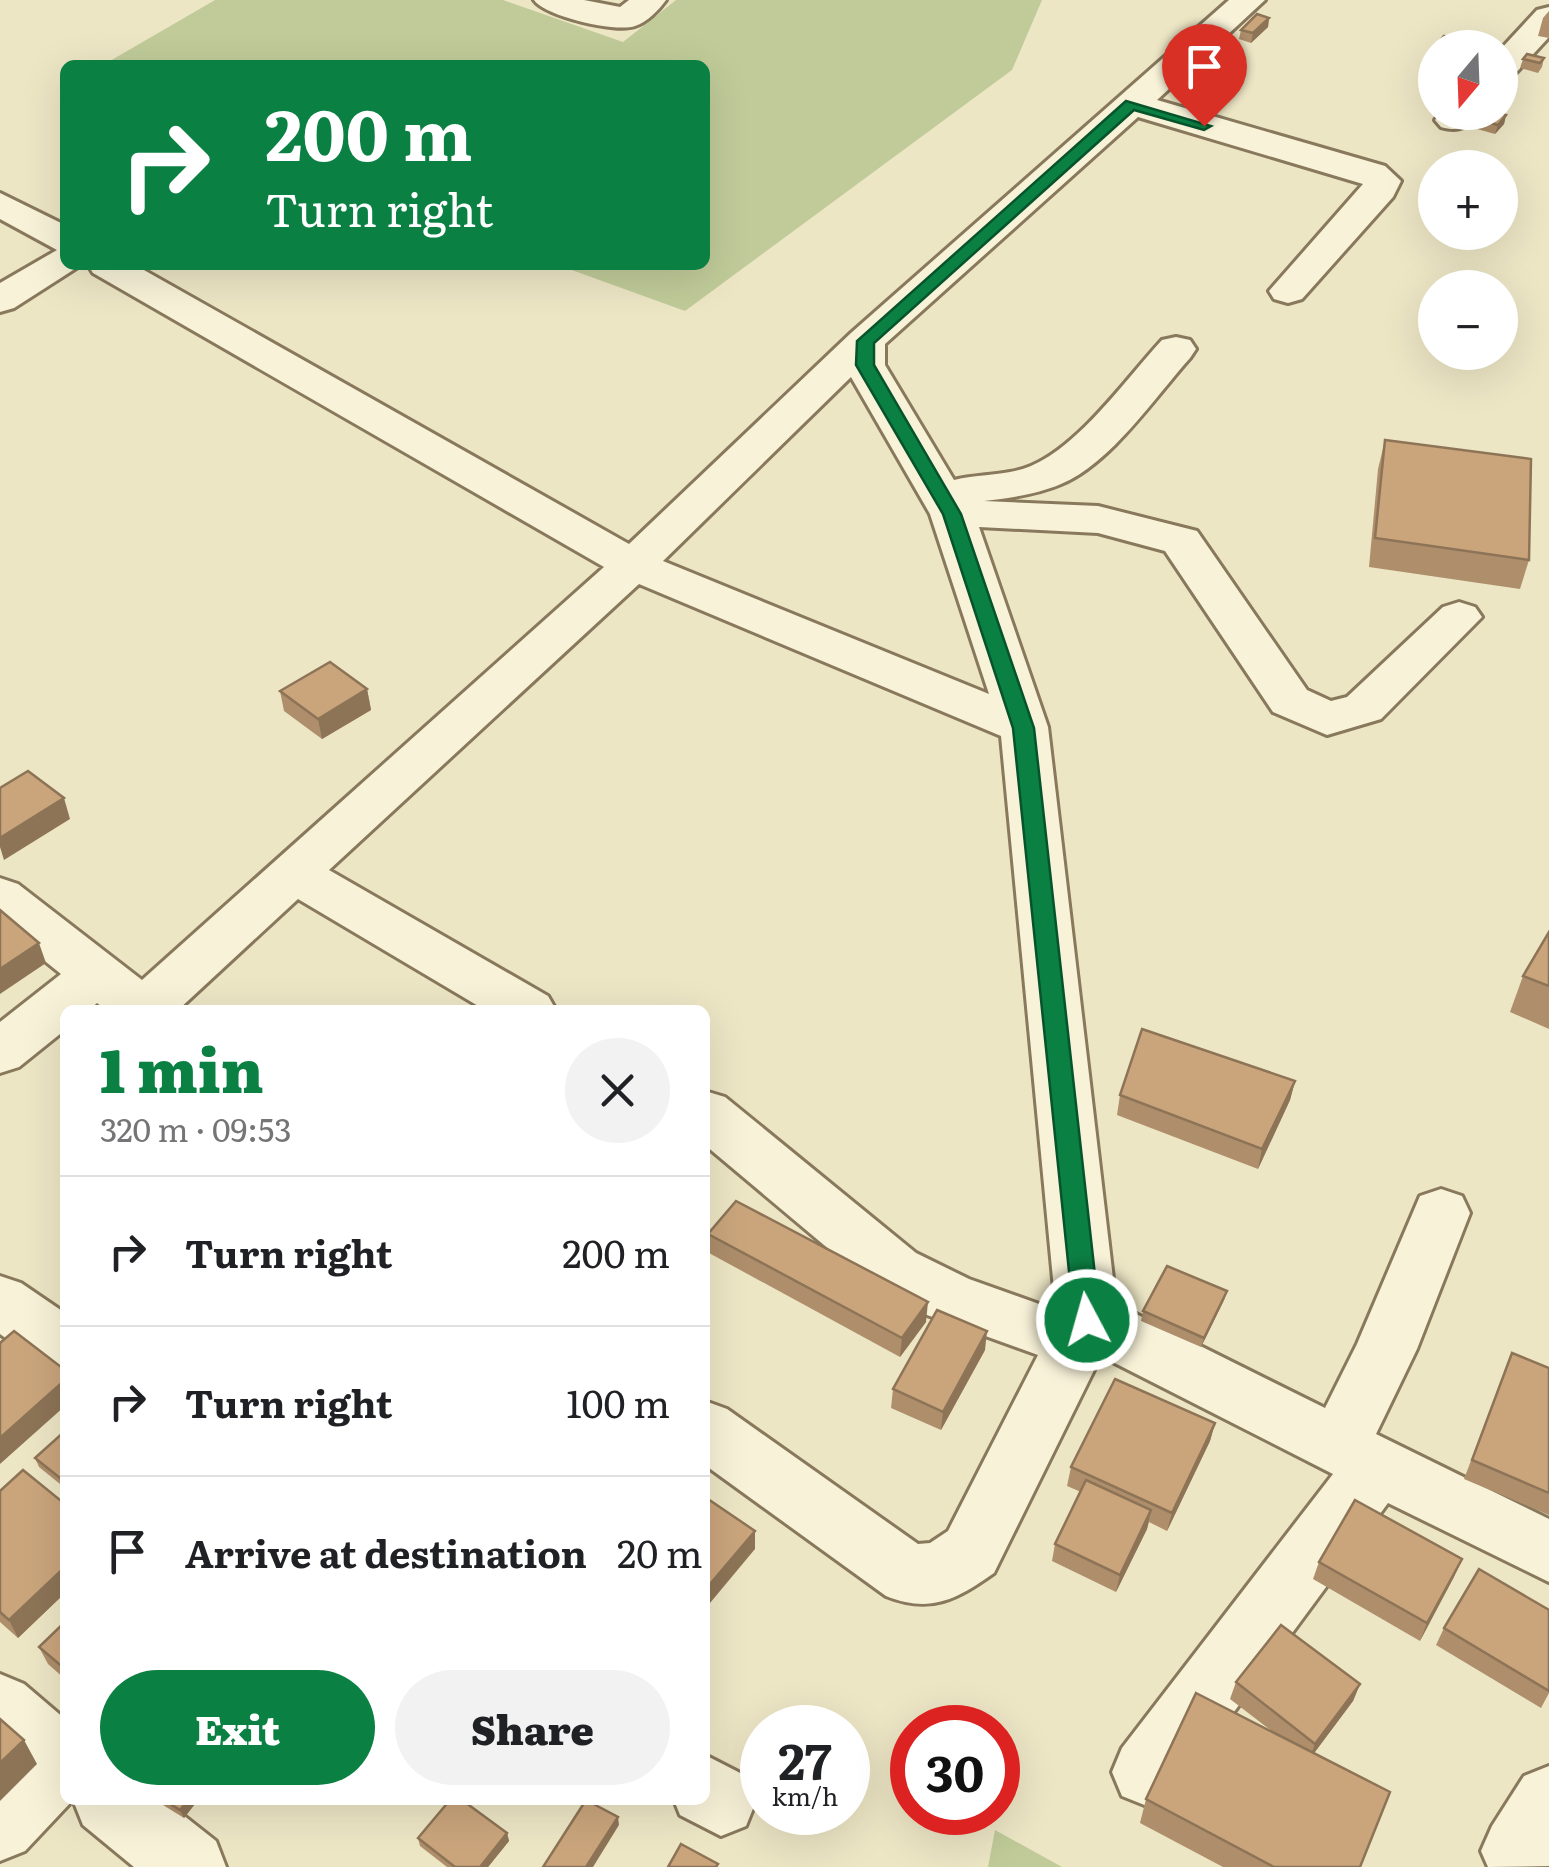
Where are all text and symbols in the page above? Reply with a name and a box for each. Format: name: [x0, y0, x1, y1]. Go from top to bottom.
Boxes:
pin: [1162, 24, 1247, 127]
north arrow: [1418, 30, 1518, 130]
map controls: [1418, 30, 1518, 370]
icon: arrive: [1177, 39, 1232, 94]
text: 200 m: [265, 79, 473, 183]
icon: right: [100, 100, 230, 230]
button: +: [1418, 150, 1518, 250]
text: Turn right: [265, 174, 493, 241]
button: −: [1418, 270, 1518, 370]
text: 1 min: [100, 1022, 264, 1111]
button: close: [565, 1038, 670, 1143]
text: 320 m · 09:53: [100, 1104, 292, 1152]
text: Turn right: [185, 1223, 392, 1280]
text: 200 m: [562, 1223, 670, 1280]
icon: right: [100, 1224, 155, 1279]
position arrow: [1035, 1268, 1139, 1372]
text: Turn right: [185, 1373, 392, 1430]
text: 100 m: [566, 1373, 670, 1430]
icon: right: [100, 1374, 155, 1429]
text: Arrive at destination: [185, 1523, 587, 1580]
text: 20 m: [617, 1523, 703, 1580]
icon: arrive: [100, 1524, 155, 1579]
button: Exit: [100, 1670, 375, 1785]
button: Share: [395, 1670, 670, 1785]
speed limit sign: 30: [890, 1705, 1020, 1835]
text: 27: [778, 1721, 832, 1795]
text: km/h: [772, 1777, 838, 1814]

